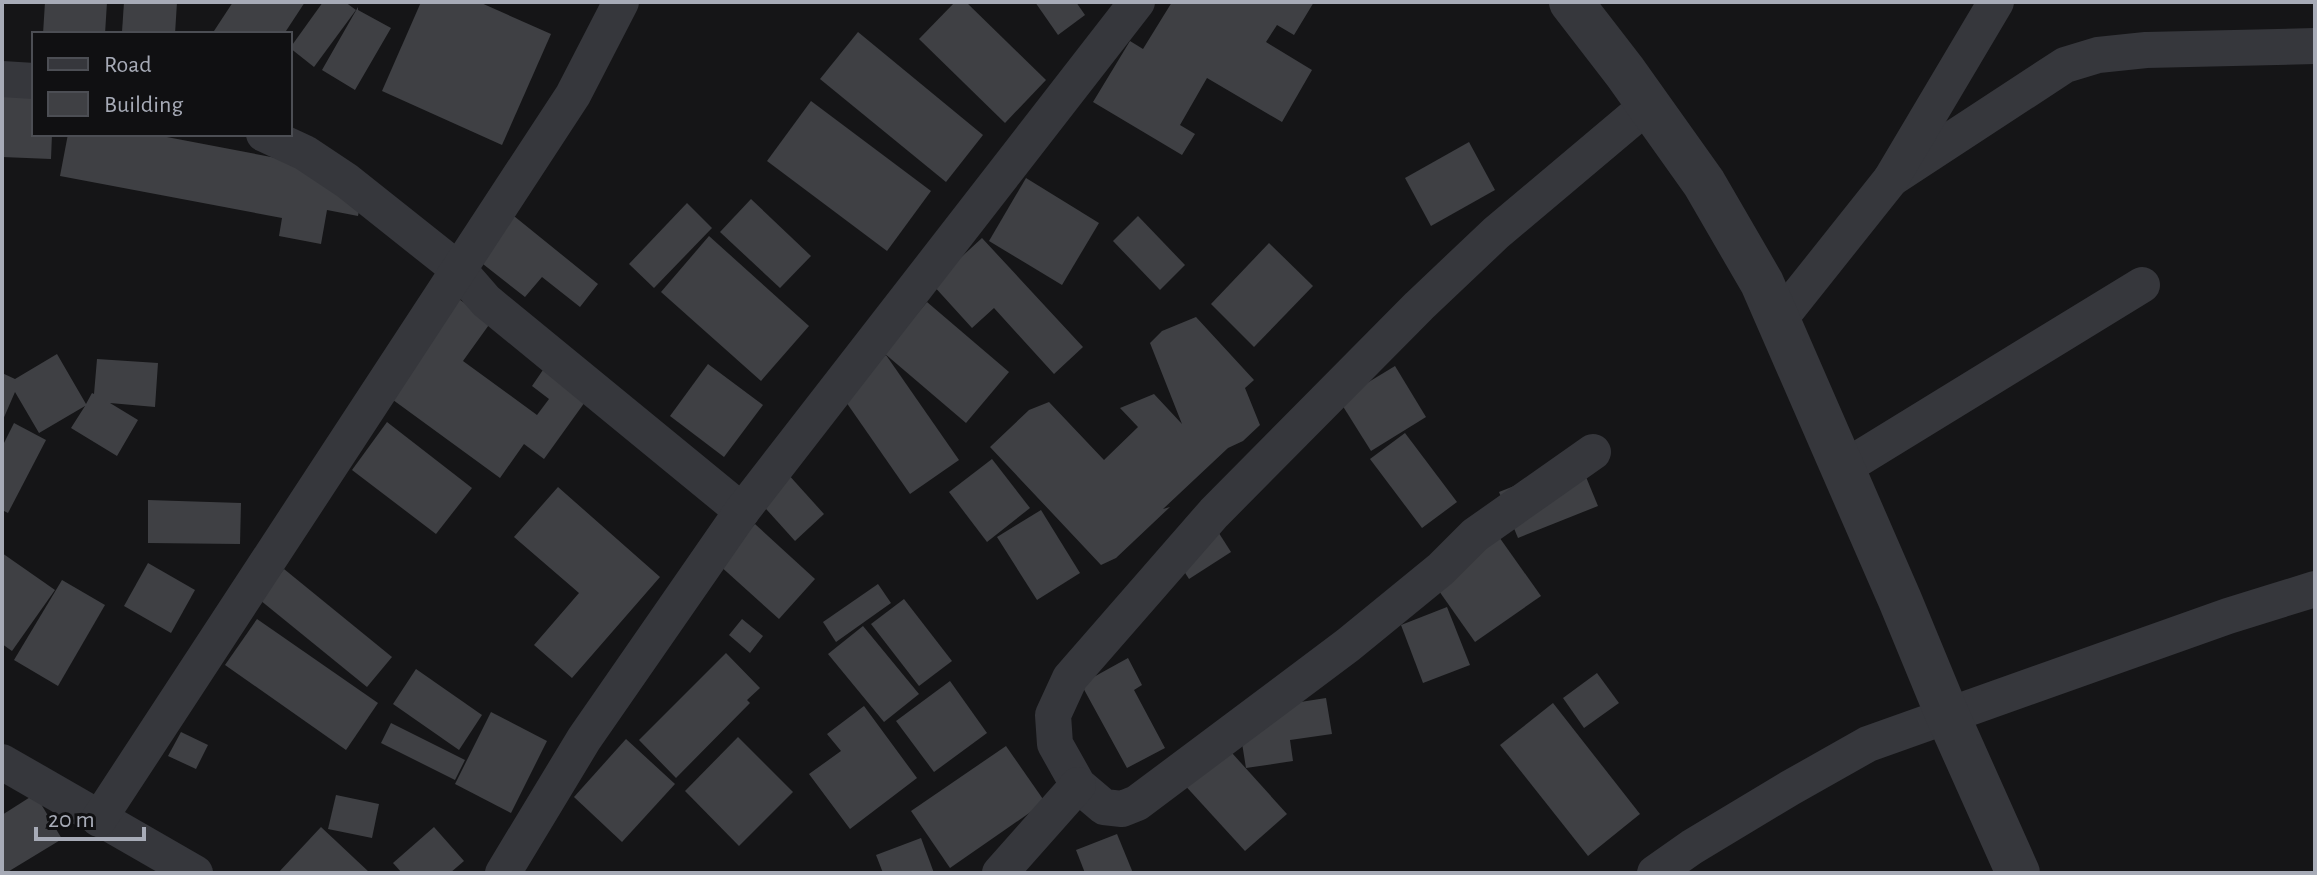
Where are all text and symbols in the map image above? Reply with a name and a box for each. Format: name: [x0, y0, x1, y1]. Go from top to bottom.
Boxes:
legend: [32, 32, 292, 136]
text: Road: [104, 53, 152, 77]
text: Building: [104, 93, 183, 117]
scale bar: [36, 791, 144, 841]
text: 20 m: [48, 808, 95, 832]

